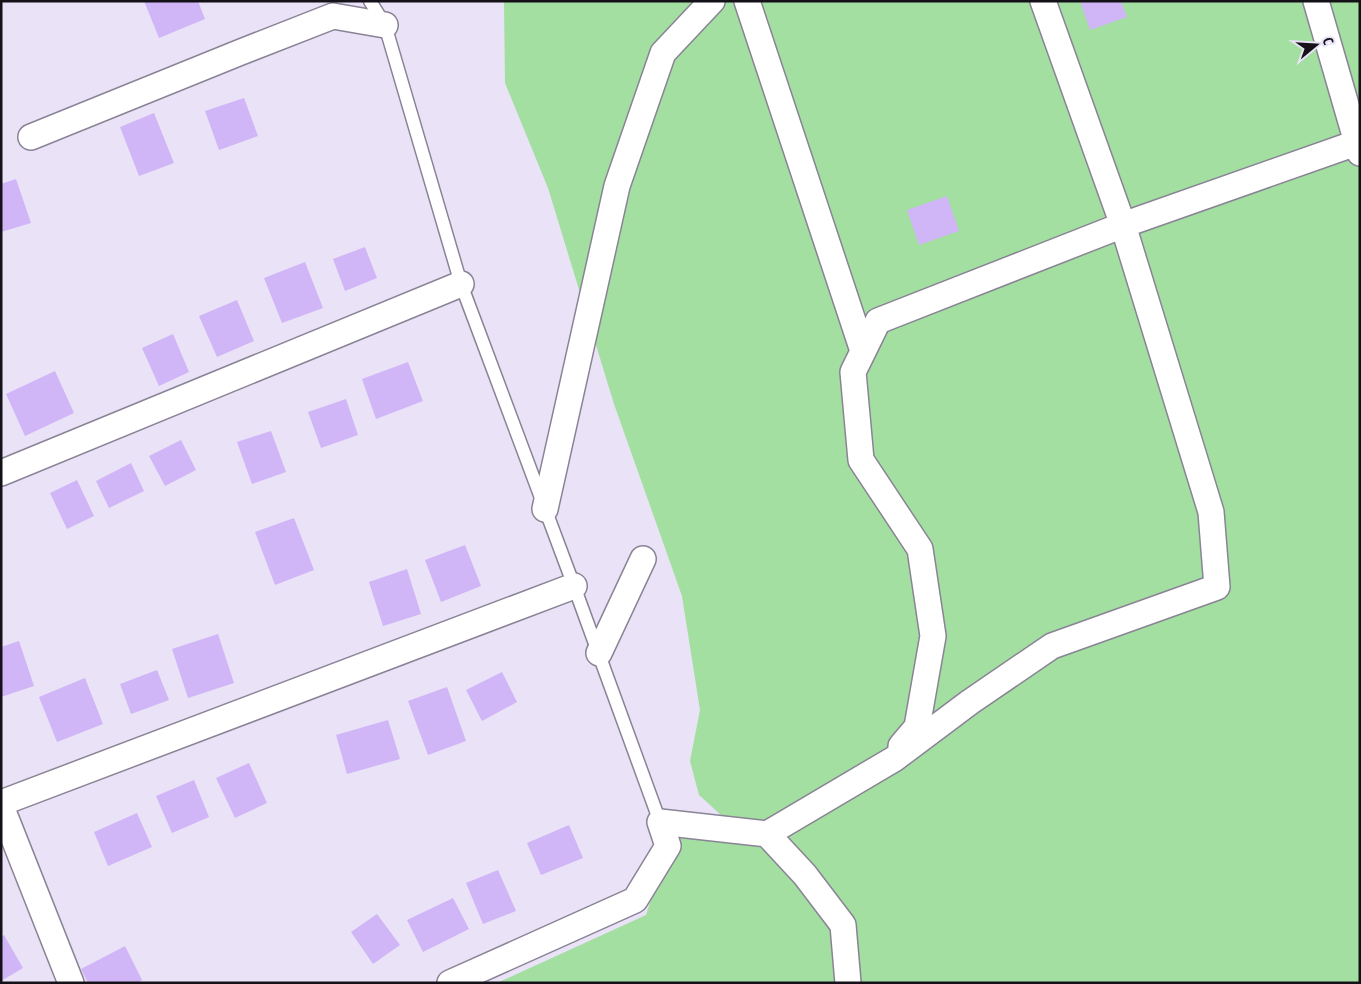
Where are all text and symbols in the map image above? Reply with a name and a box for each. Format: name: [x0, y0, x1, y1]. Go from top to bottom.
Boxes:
north arrow: [1291, 20, 1341, 70]
text: С: [1319, 35, 1338, 47]

